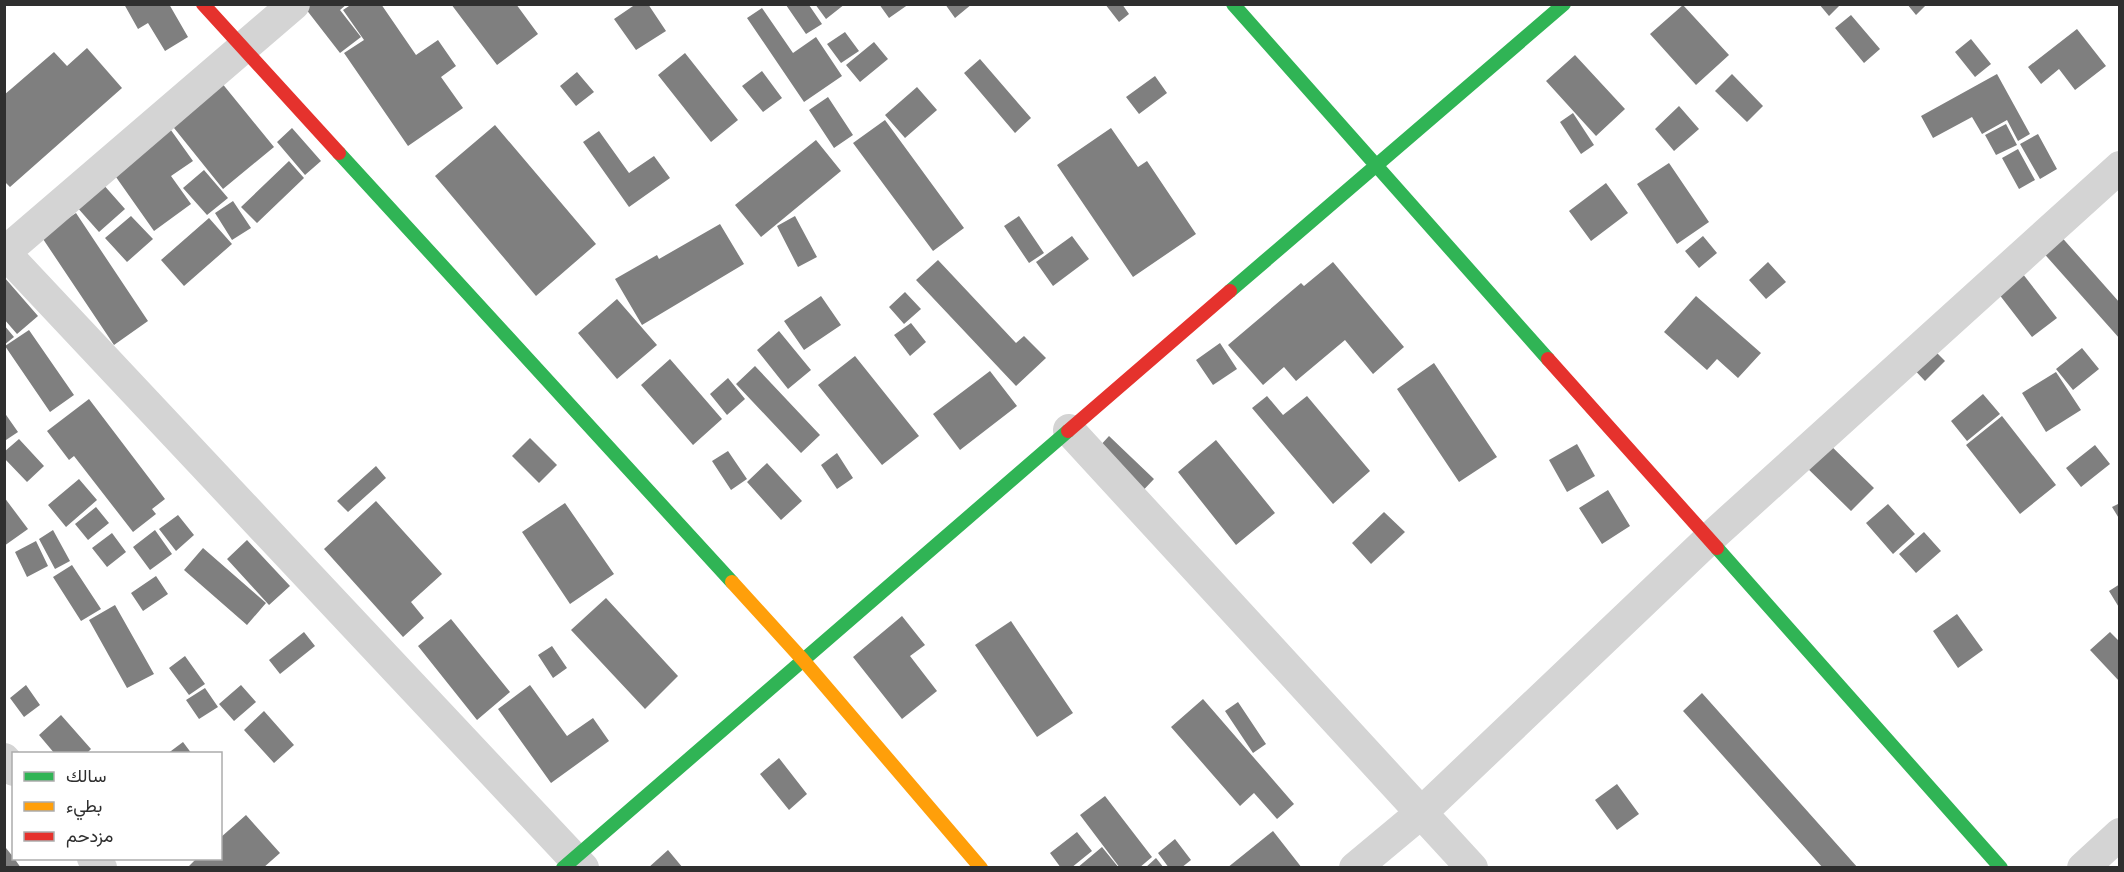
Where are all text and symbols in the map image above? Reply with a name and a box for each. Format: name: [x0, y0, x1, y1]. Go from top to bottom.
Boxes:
legend: [12, 752, 222, 860]
text: سالك: [66, 764, 106, 787]
text: بطيء: [66, 794, 102, 821]
text: مزدحم: [66, 824, 113, 848]

